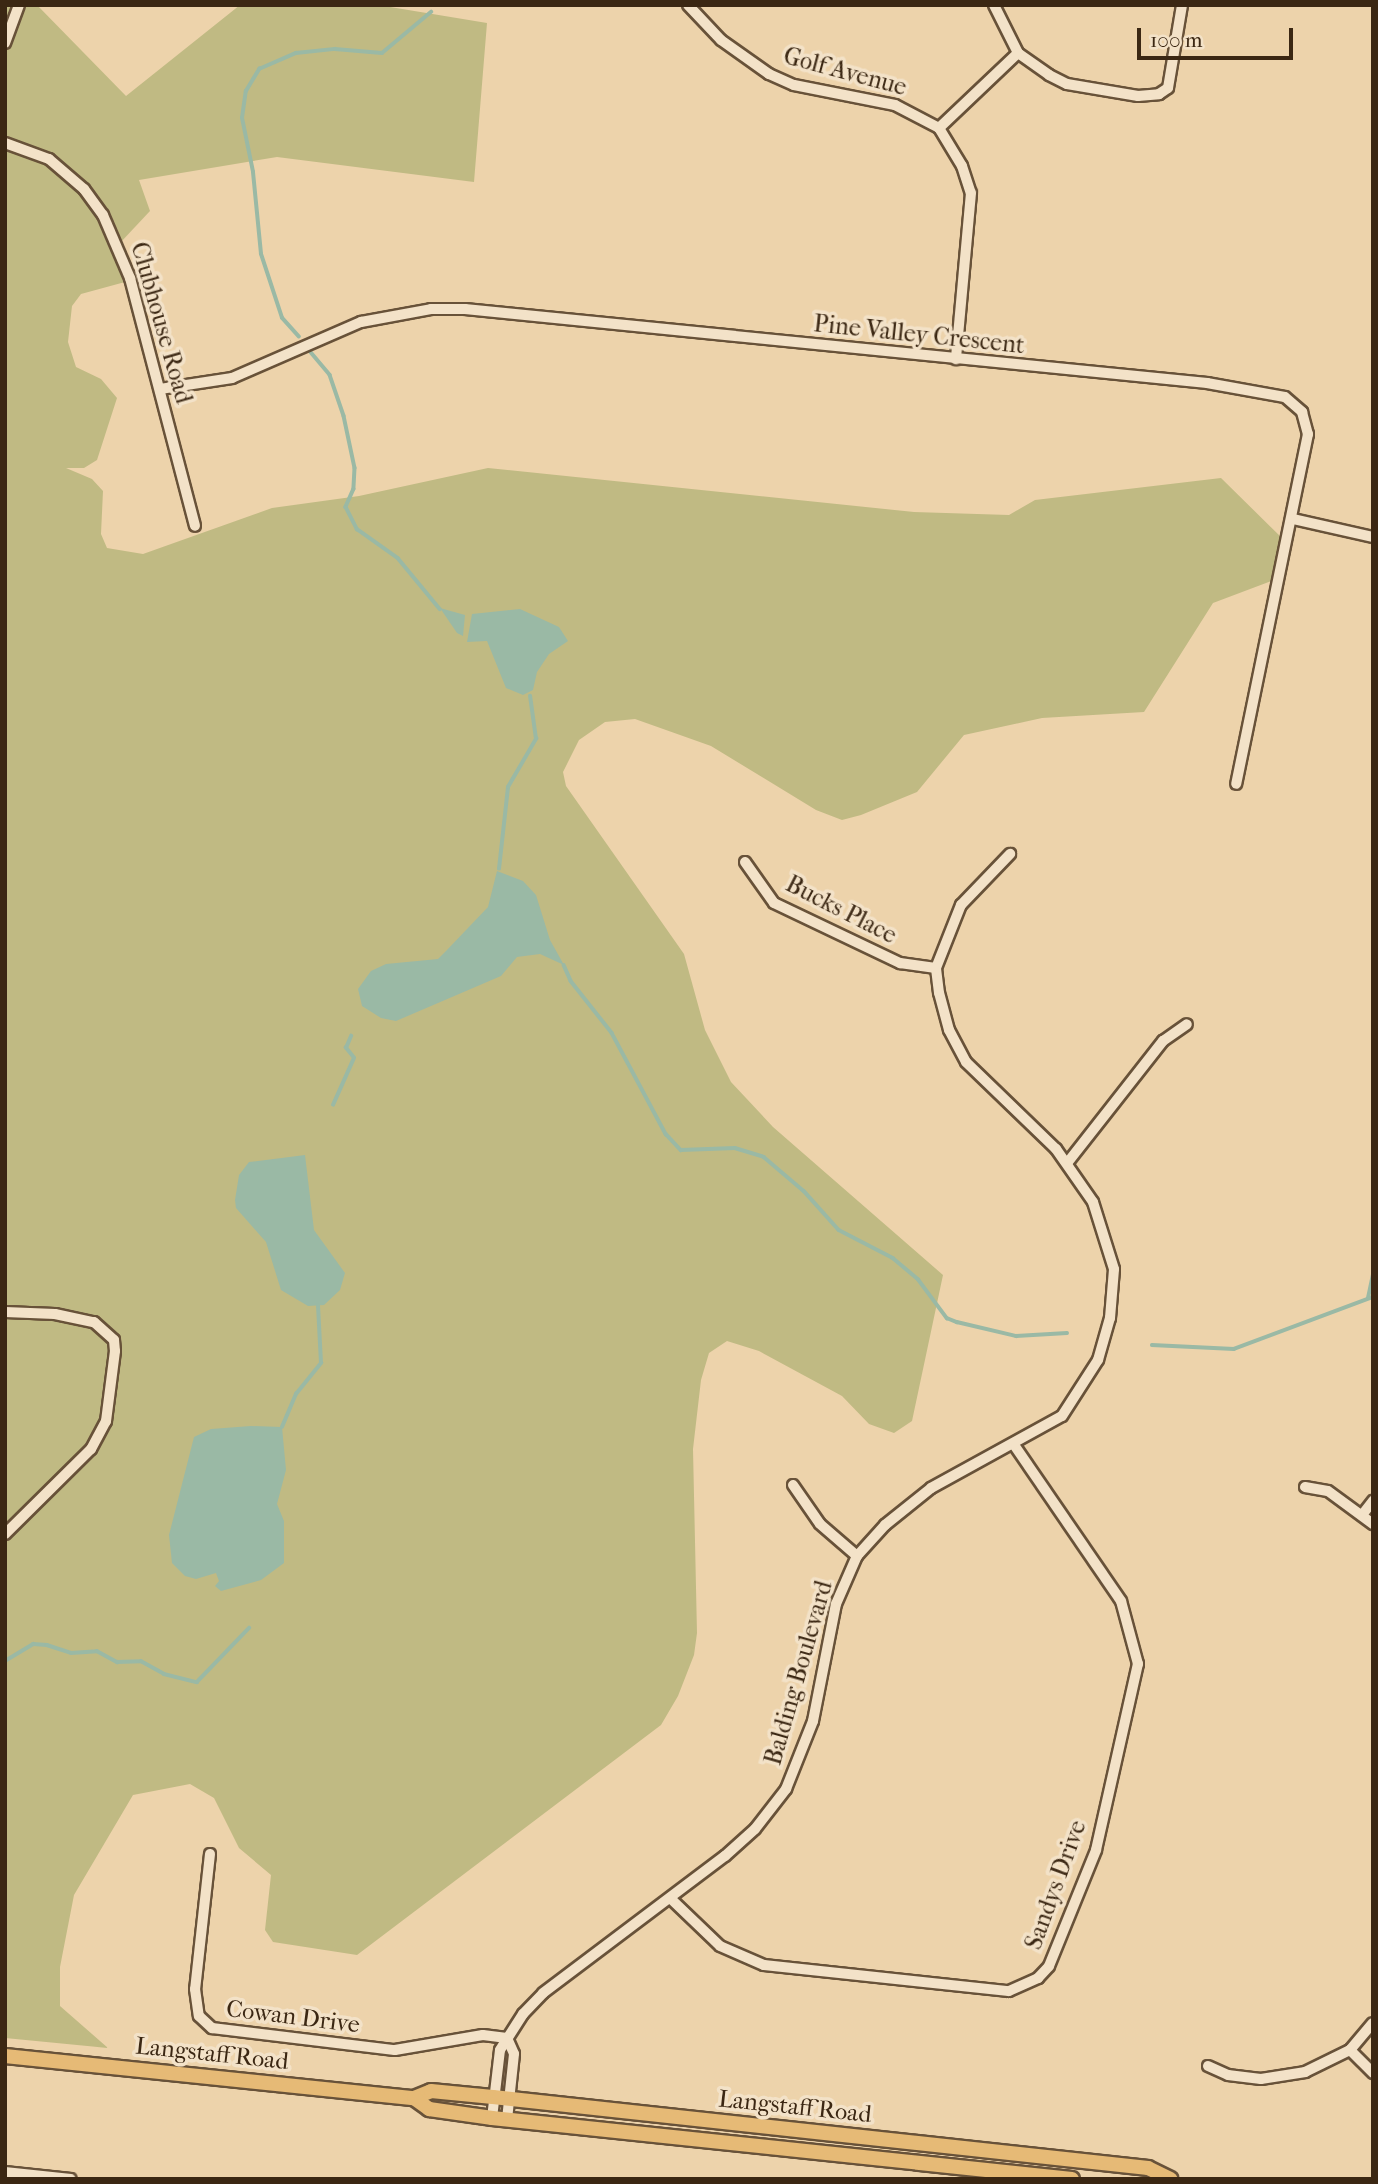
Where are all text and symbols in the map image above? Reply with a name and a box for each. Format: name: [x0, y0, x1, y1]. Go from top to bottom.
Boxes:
scale bar: [1140, 14, 1296, 58]
text: 100 m: [1150, 28, 1203, 52]
street label: Golf Avenue: [780, 42, 910, 102]
street label: Clubhouse Road: [124, 239, 198, 407]
street label: Pine Valley Crescent: [812, 310, 1026, 360]
street label: Bucks Place: [781, 870, 901, 950]
street label: Balding Boulevard: [759, 1578, 839, 1768]
street label: Sandys Drive: [1019, 1816, 1093, 1954]
street label: Cowan Drive: [225, 1995, 361, 2039]
street label: Langstaff Road: [134, 2032, 290, 2076]
street label: Langstaff Road: [717, 2085, 873, 2129]

